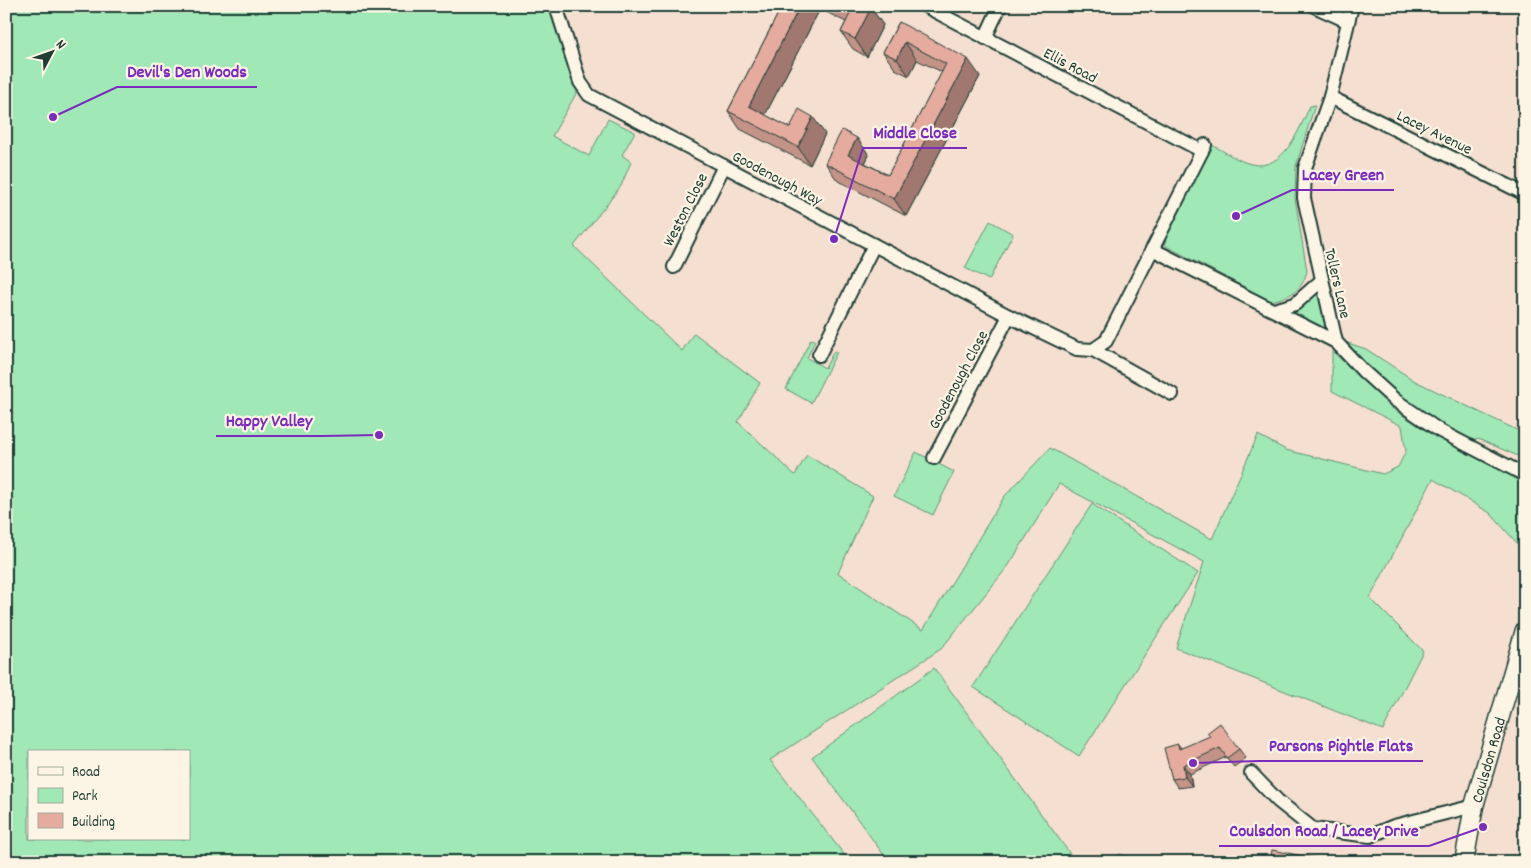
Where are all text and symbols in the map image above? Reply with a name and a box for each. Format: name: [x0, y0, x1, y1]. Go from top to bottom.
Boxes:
north arrow: [28, 28, 78, 78]
text: N: [50, 36, 70, 54]
street label: Ellis Road: [1039, 42, 1101, 90]
callout: Devil's Den Woods: [117, 54, 257, 87]
text: Devil's Den Woods: [127, 61, 247, 86]
street label: Lacey Avenue: [1392, 105, 1476, 161]
callout: Middle Close: [863, 115, 967, 148]
text: Middle Close: [873, 122, 957, 147]
street label: Goodenough Way: [728, 146, 827, 213]
callout: Lacey Green: [1292, 157, 1394, 190]
text: Lacey Green: [1302, 164, 1384, 189]
street label: Weston Close: [658, 169, 715, 251]
street label: Tollers Lane: [1317, 246, 1356, 321]
street label: Goodenough Close: [923, 327, 995, 434]
callout: Happy Valley: [216, 403, 322, 436]
text: Happy Valley: [226, 410, 313, 435]
street label: Coulsdon Road: [1466, 715, 1513, 806]
callout: Parsons Pightle Flats: [1259, 728, 1423, 761]
text: Parsons Pightle Flats: [1269, 735, 1414, 760]
legend: [28, 750, 190, 840]
text: Road: [72, 762, 100, 784]
text: Park: [72, 786, 98, 808]
text: Building: [72, 812, 115, 834]
callout: Coulsdon Road / Lacey Drive: [1219, 813, 1429, 846]
text: Coulsdon Road / Lacey Drive: [1229, 820, 1419, 845]

